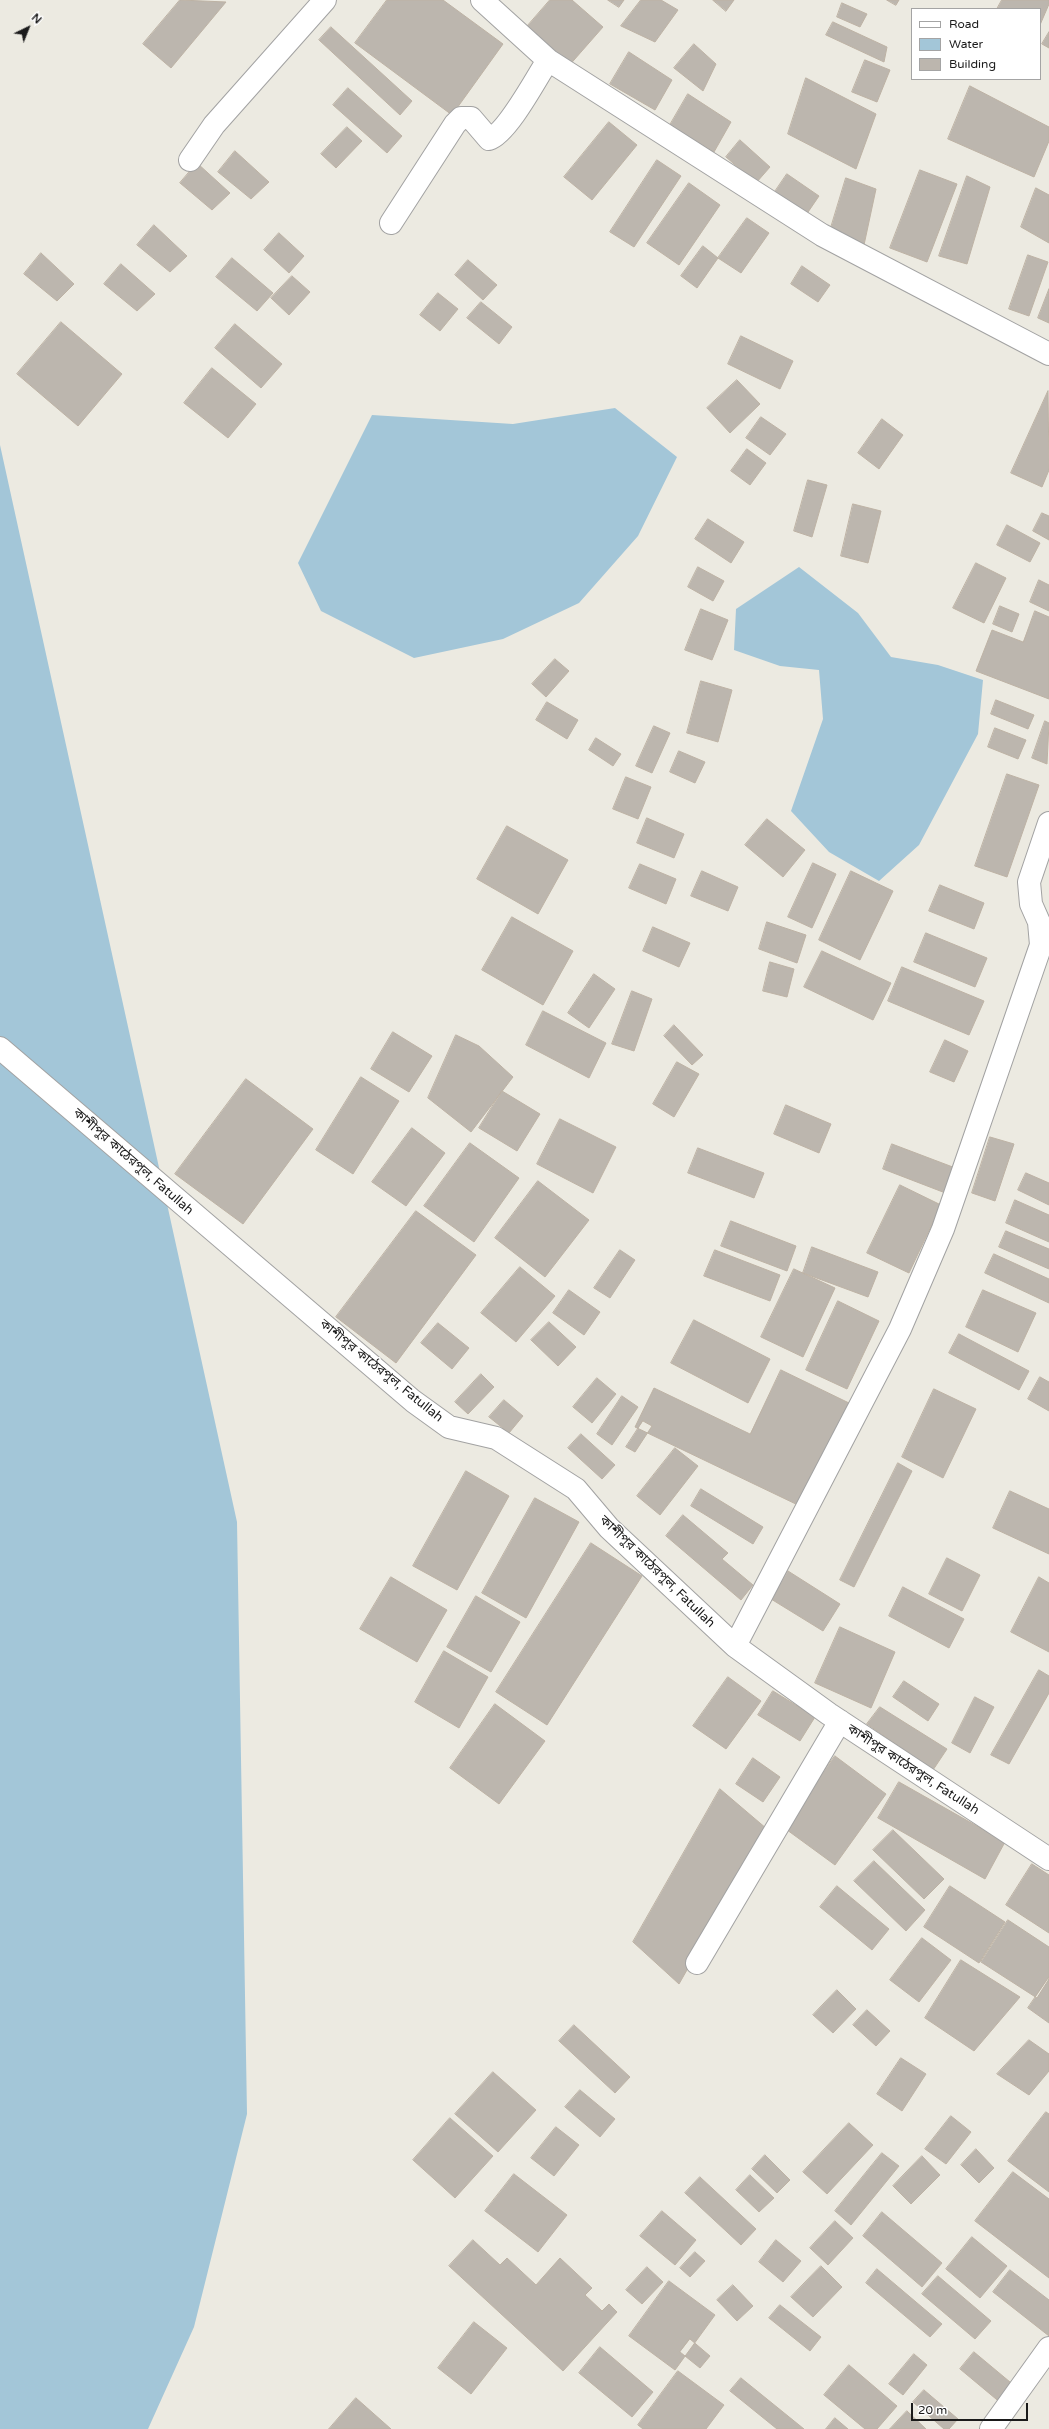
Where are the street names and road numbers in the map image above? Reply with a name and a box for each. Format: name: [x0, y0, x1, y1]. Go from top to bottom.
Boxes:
street label: কাশীপুর কাঠেরপুল, Fatullah: [70, 1105, 196, 1219]
street label: কাশীপুর কাঠেরপুল, Fatullah: [316, 1316, 446, 1426]
street label: কাশীপুর কাঠেরপুল, Fatullah: [596, 1513, 718, 1631]
street label: কাশীপুর কাঠেরপুল, Fatullah: [844, 1721, 982, 1819]

